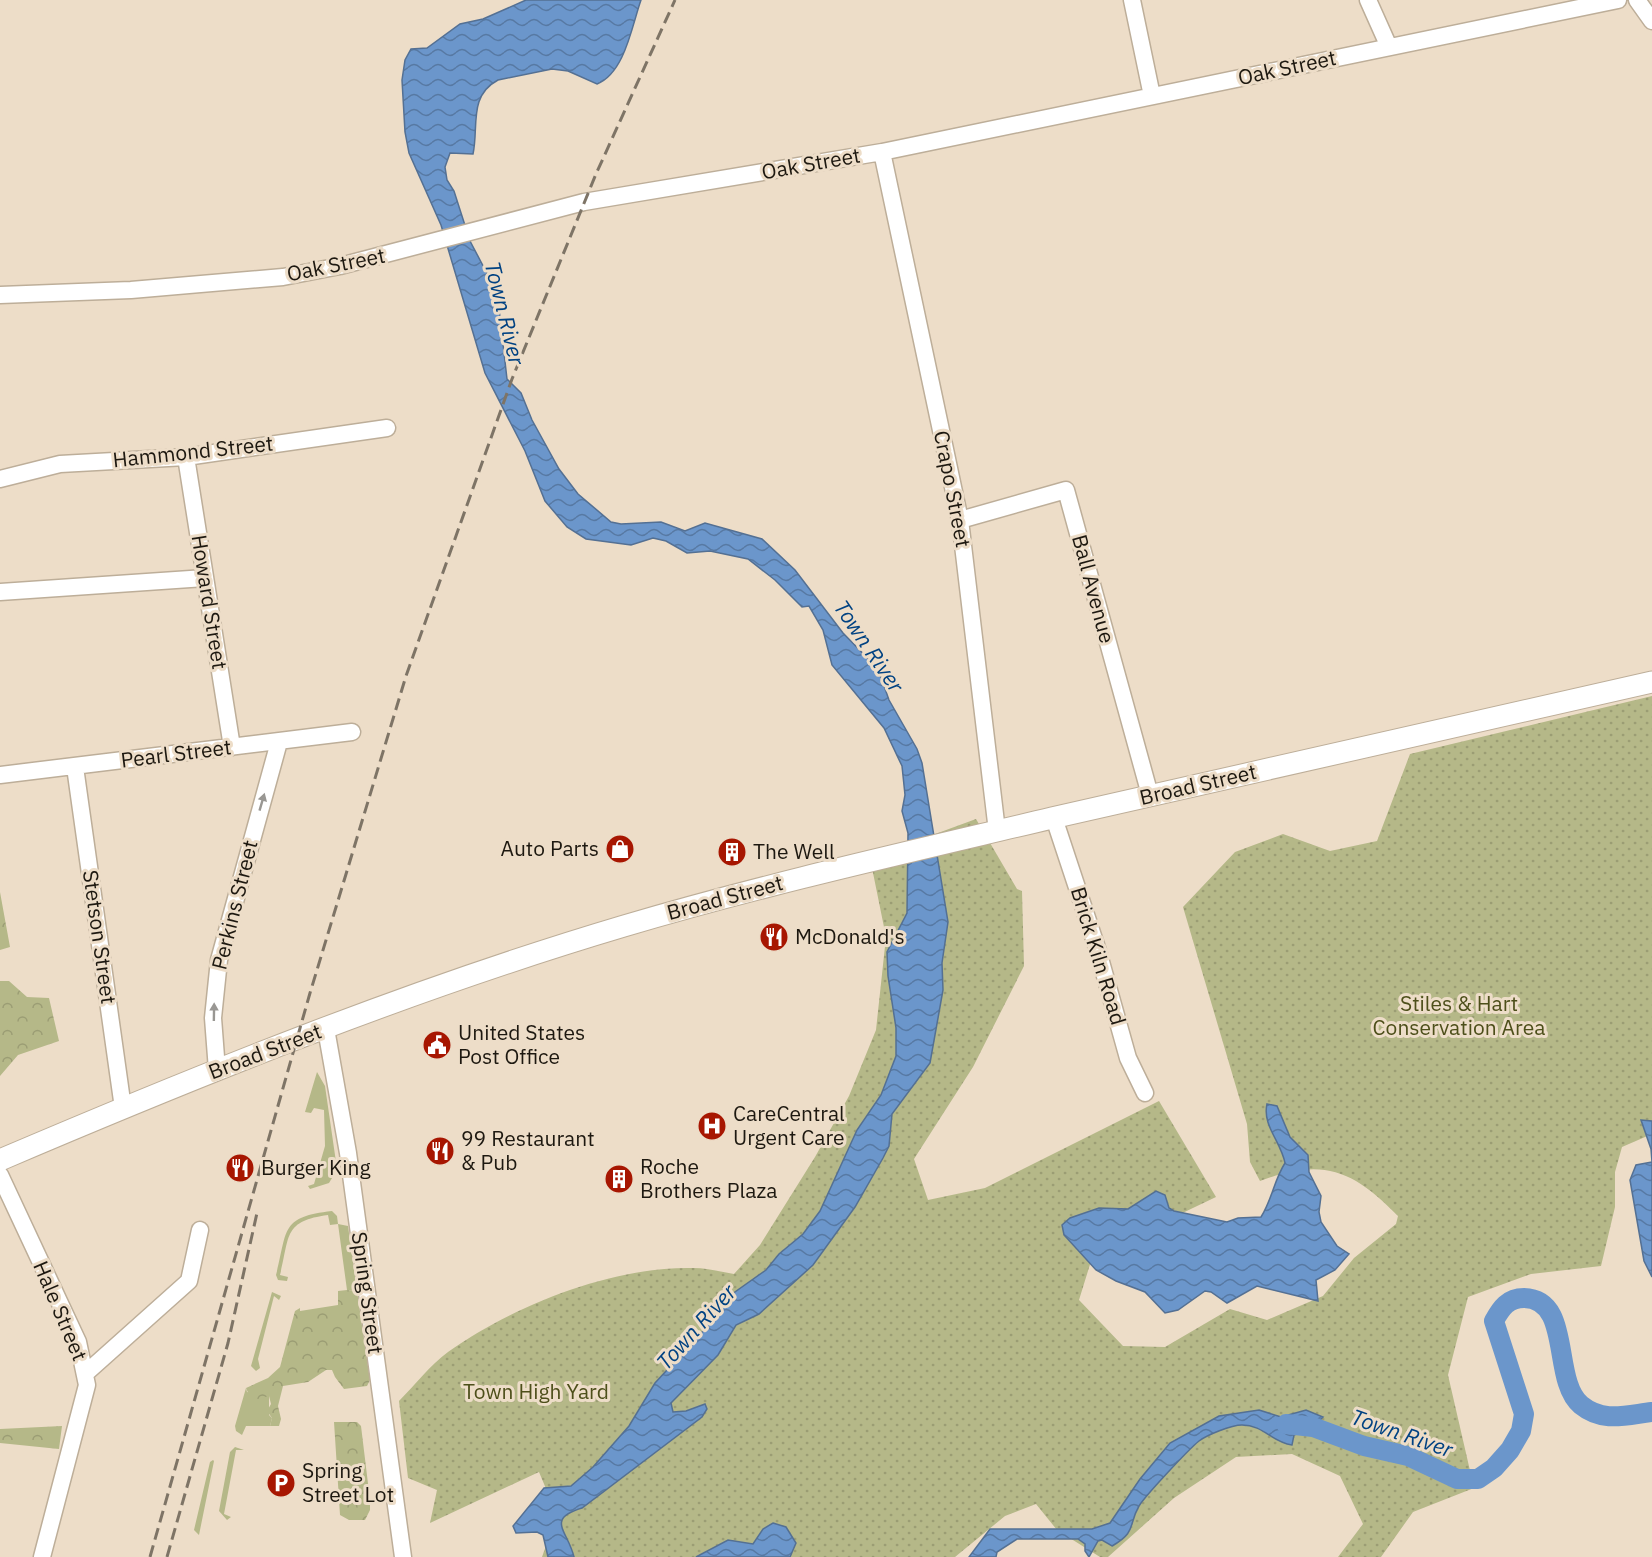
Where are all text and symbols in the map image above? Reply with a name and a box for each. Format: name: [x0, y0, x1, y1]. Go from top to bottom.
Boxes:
street label: Oak Street: [1235, 43, 1338, 91]
street label: Oak Street: [759, 141, 862, 185]
street label: Oak Street: [284, 241, 387, 287]
water label: Town River: [479, 258, 533, 369]
street label: Crapo Street: [928, 428, 978, 550]
street label: Hammond Street: [111, 429, 274, 473]
street label: Ball Avenue: [1066, 531, 1122, 646]
street label: Howard Street: [186, 532, 234, 671]
water label: Town River: [828, 594, 912, 698]
street label: Pearl Street: [119, 732, 233, 774]
street label: Broad Street: [1137, 757, 1259, 811]
one-way arrow: [258, 793, 267, 811]
shop icon: Auto Parts: [604, 833, 636, 865]
place label: Auto Parts: [500, 834, 599, 862]
building icon: The Well: [716, 836, 748, 868]
street label: Perkins Street: [204, 837, 264, 972]
place label: The Well: [753, 837, 835, 865]
street label: Stetson Street: [77, 868, 123, 1006]
street label: Broad Street: [664, 868, 786, 926]
street label: Brick Kiln Road: [1065, 883, 1133, 1028]
restaurant icon: McDonald's: [758, 921, 790, 953]
place label: McDonald's: [795, 922, 905, 950]
park label: Stiles & Hart Conservation Area: [1373, 989, 1545, 1041]
one-way arrow: [209, 1003, 219, 1022]
street label: Broad Street: [204, 1017, 325, 1085]
place label: United States Post Office: [458, 1018, 585, 1070]
public building icon: United States Post Office: [421, 1029, 453, 1061]
place label: CareCentral Urgent Care: [733, 1099, 845, 1151]
hospital icon: CareCentral Urgent Care: [696, 1110, 728, 1142]
place label: 99 Restaurant & Pub: [461, 1124, 595, 1176]
restaurant icon: 99 Restaurant & Pub: [424, 1135, 456, 1167]
restaurant icon: Burger King: [224, 1152, 256, 1184]
place label: Roche Brothers Plaza: [640, 1152, 777, 1204]
place label: Burger King: [261, 1153, 371, 1181]
building icon: Roche Brothers Plaza: [603, 1163, 635, 1195]
street label: Spring Street: [346, 1230, 390, 1356]
street label: Hale Street: [27, 1256, 94, 1365]
water label: Town River: [650, 1277, 742, 1376]
park label: Town High Yard: [463, 1377, 609, 1405]
water label: Town River: [1348, 1402, 1458, 1464]
place label: Spring Street Lot: [302, 1456, 394, 1508]
parking icon: Spring Street Lot: [265, 1467, 297, 1499]

